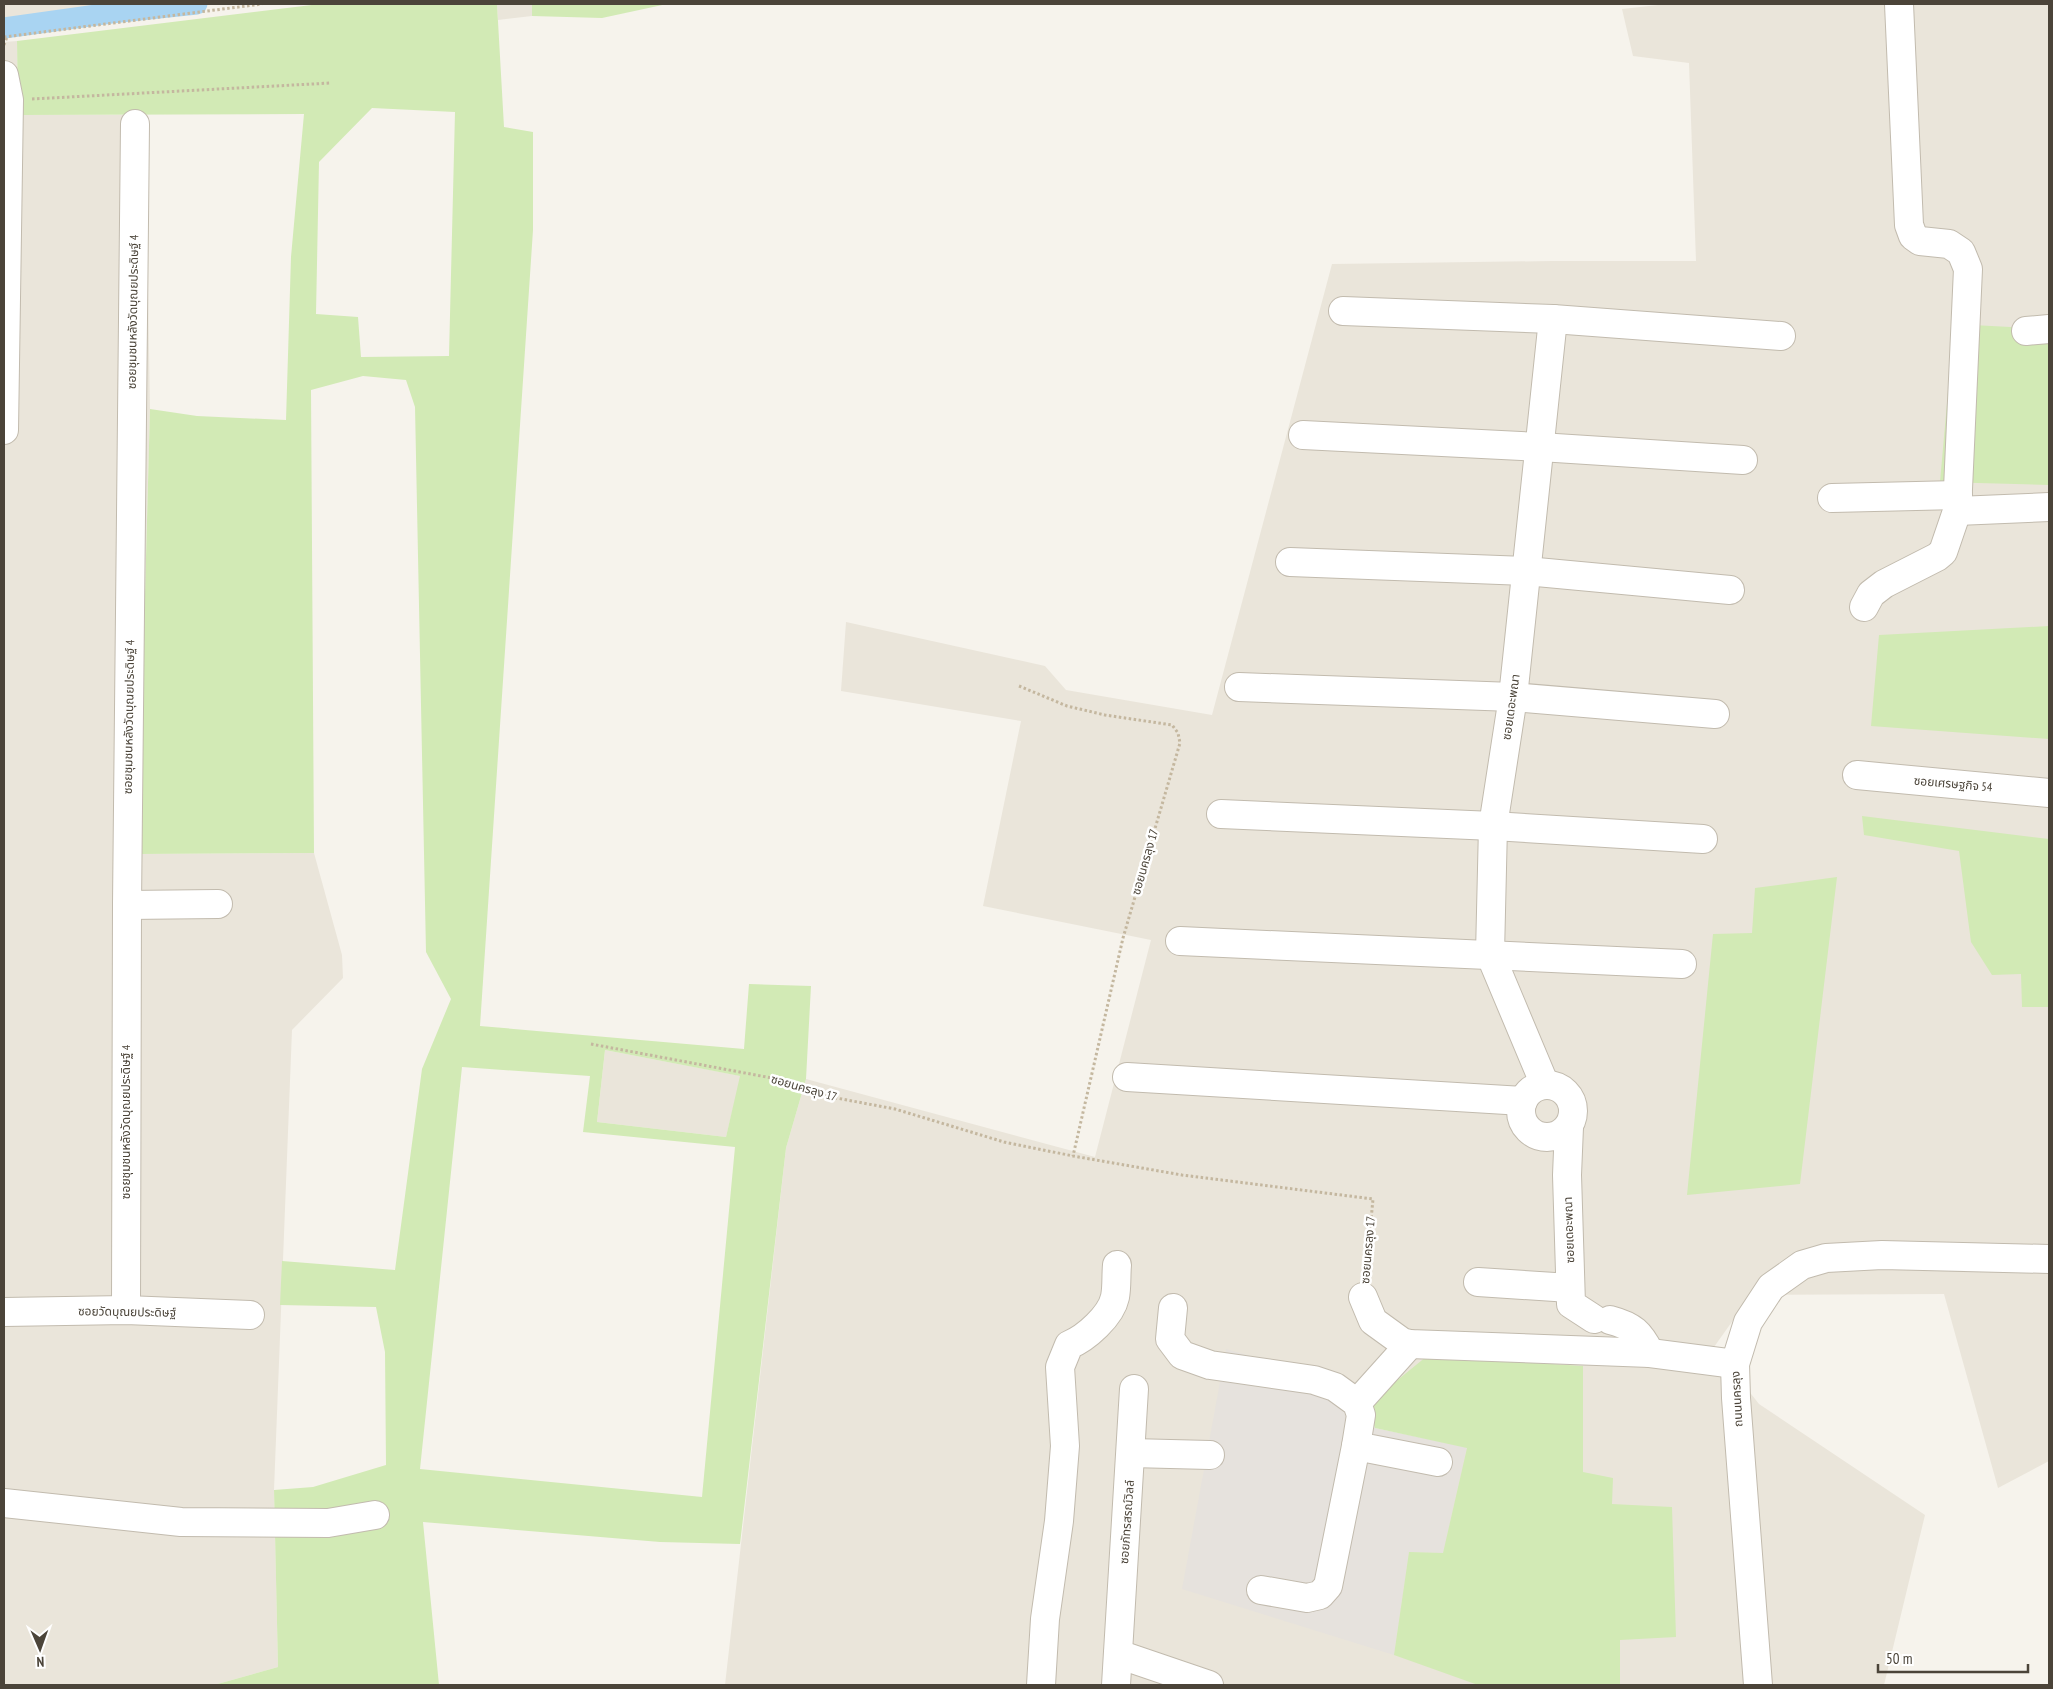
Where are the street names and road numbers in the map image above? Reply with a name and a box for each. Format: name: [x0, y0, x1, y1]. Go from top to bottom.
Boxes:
street label: ซอยชุมชนหลังวัดบุณยประดิษฐ์ 4: [124, 234, 141, 389]
street label: ซอยชุมชนหลังวัดบุณยประดิษฐ์ 4: [120, 639, 137, 794]
street label: ซอยเดอะพณา: [1498, 673, 1523, 741]
street label: ซอยเศรษฐกิจ 54: [1913, 773, 1993, 794]
street label: ซอยนครลุง 17: [1128, 827, 1161, 897]
street label: ซอยชุมชนหลังวัดบุณยประดิษฐ์ 4: [118, 1044, 133, 1199]
street label: ซอยนครลุง 17: [769, 1071, 839, 1104]
street label: ซอยเดอะพณา: [1560, 1196, 1577, 1264]
street label: ซอยนครลุง 17: [1357, 1215, 1378, 1284]
street label: ซอยวัดบุณยประดิษฐ์: [78, 1303, 177, 1320]
street label: ถนนนครลุง: [1728, 1371, 1745, 1427]
street label: ซอยภัทรสรณ์วิลล์: [1116, 1479, 1137, 1565]

